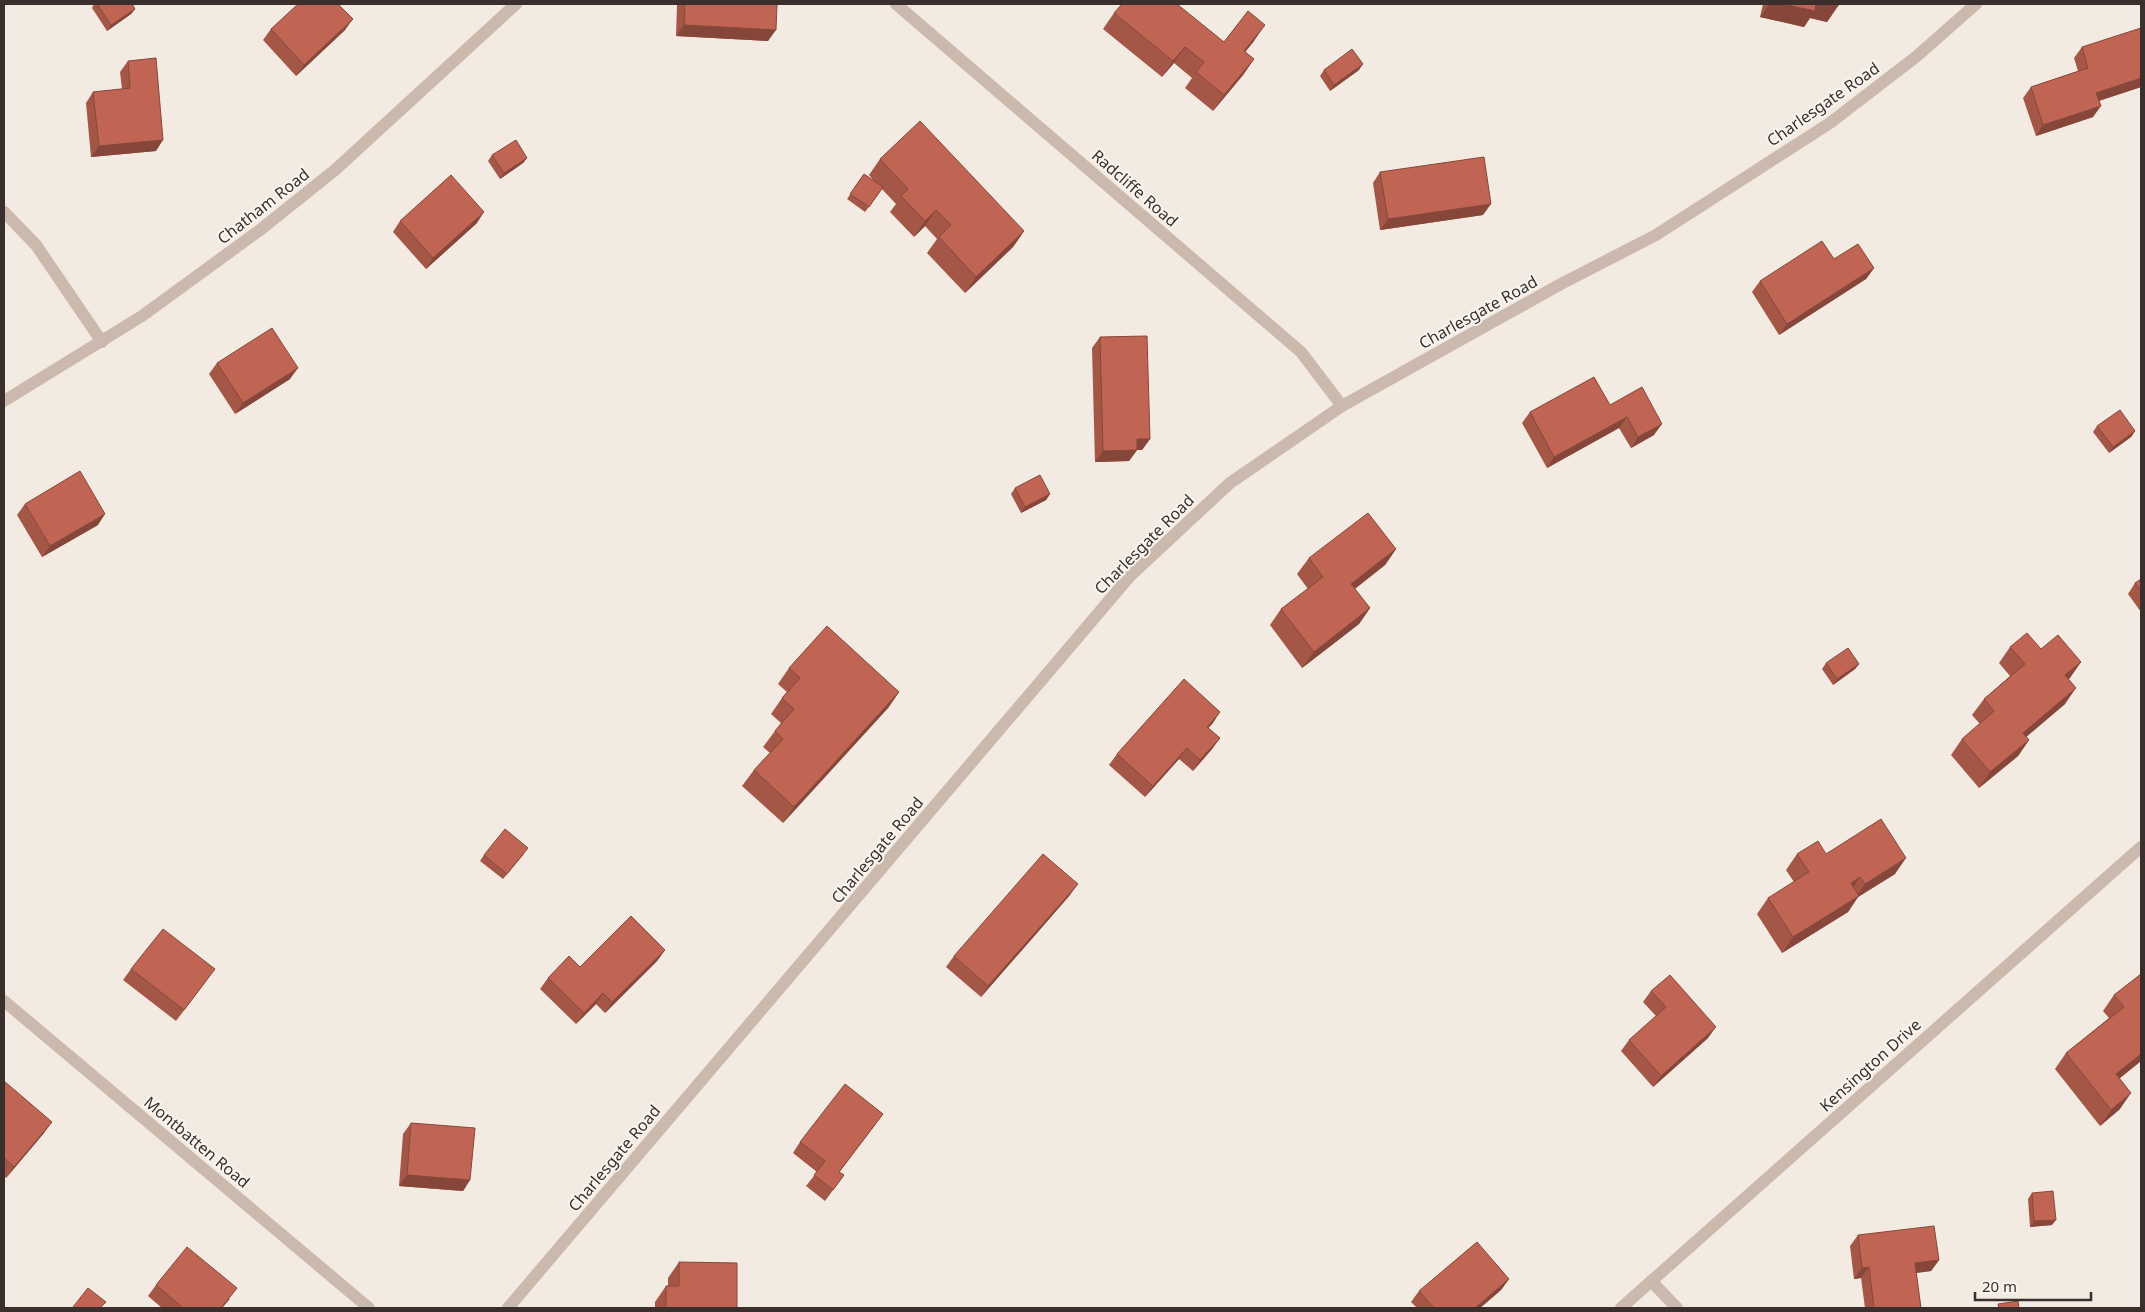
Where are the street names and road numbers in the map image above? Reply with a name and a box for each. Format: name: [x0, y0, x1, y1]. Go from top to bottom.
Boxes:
street label: Charlesgate Road: [1762, 57, 1884, 151]
street label: Radcliffe Road: [1087, 144, 1183, 232]
street label: Chatham Road: [212, 163, 314, 249]
street label: Charlesgate Road: [1415, 270, 1541, 354]
street label: Charlesgate Road: [1089, 489, 1199, 599]
street label: Charlesgate Road: [826, 792, 928, 908]
street label: Kensington Drive: [1815, 1014, 1925, 1116]
street label: Montbatten Road: [139, 1091, 255, 1193]
street label: Charlesgate Road: [563, 1100, 665, 1216]

